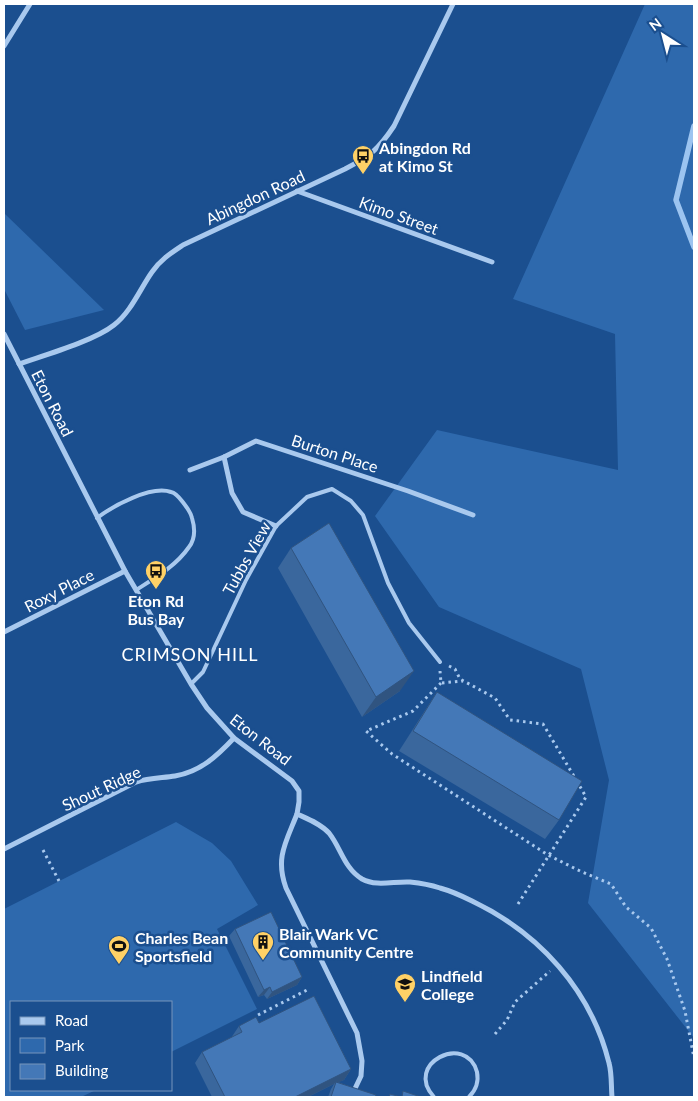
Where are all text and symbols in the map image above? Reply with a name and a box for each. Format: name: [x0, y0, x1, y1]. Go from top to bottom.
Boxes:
north arrow: [638, 10, 688, 60]
text: N: [646, 14, 664, 34]
place label: Abingdon Rd at Kimo St: [378, 138, 471, 175]
bus stop icon: Abingdon Rd at Kimo St: [351, 144, 375, 175]
street label: Abingdon Road: [202, 166, 308, 228]
street label: Kimo Street: [357, 192, 441, 238]
street label: Eton Road: [28, 367, 78, 439]
street label: Burton Place: [289, 430, 381, 476]
street label: Tubbs View: [218, 518, 274, 598]
bus stop icon: Eton Rd Bus Bay: [144, 559, 168, 590]
street label: Roxy Place: [21, 564, 97, 616]
place label: Eton Rd Bus Bay: [127, 591, 185, 628]
district label: CRIMSON HILL: [122, 643, 258, 665]
street label: Eton Road: [227, 709, 295, 769]
street label: Shout Ridge: [59, 762, 143, 814]
place label: Blair Wark VC Community Centre: [279, 924, 414, 961]
place label: Charles Bean Sportsfield: [135, 928, 228, 965]
building icon: Blair Wark VC Community Centre: [251, 930, 275, 961]
sports icon: Charles Bean Sportsfield: [107, 934, 131, 965]
place label: Lindfield College: [421, 966, 483, 1003]
school or university icon: Lindfield College: [393, 972, 417, 1003]
legend: [10, 1001, 172, 1091]
text: Road: [55, 1011, 88, 1029]
text: Park: [55, 1036, 85, 1054]
text: Building: [55, 1061, 108, 1079]

